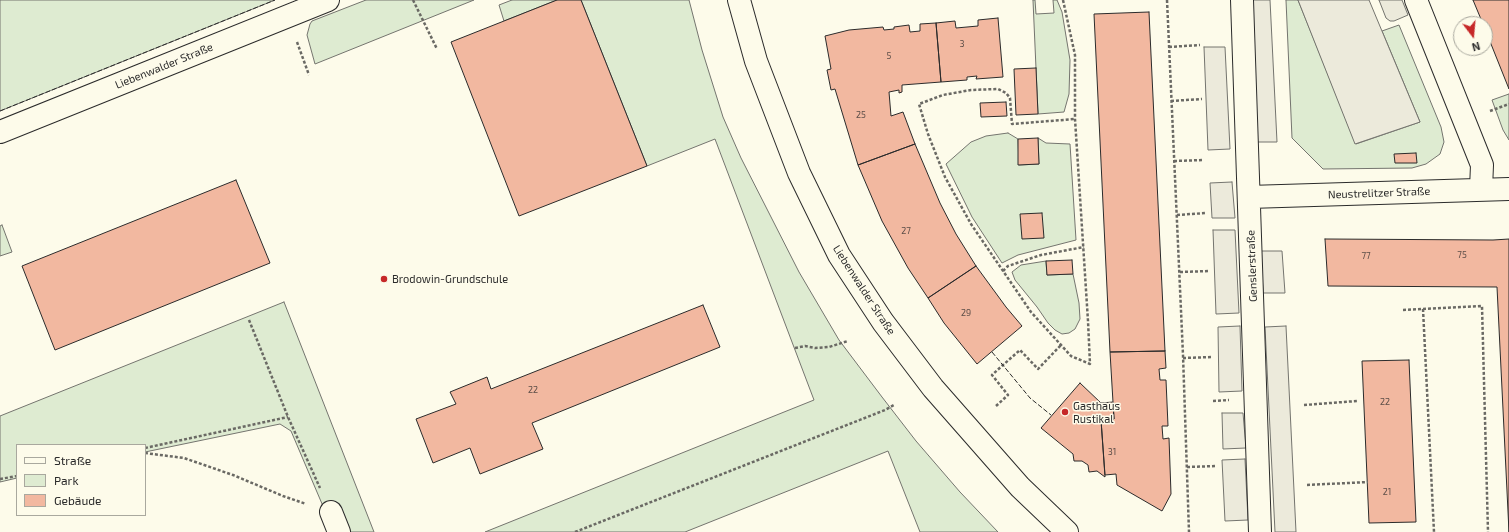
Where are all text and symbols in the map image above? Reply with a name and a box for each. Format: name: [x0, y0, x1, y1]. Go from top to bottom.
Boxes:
north arrow: [1453, 16, 1493, 56]
house number: 3: [959, 39, 965, 49]
street label: Liebenwalder Straße: [113, 40, 215, 92]
text: N: [1471, 40, 1482, 54]
house number: 5: [887, 51, 891, 61]
house number: 25: [856, 110, 866, 120]
street label: Neustrelitzer Straße: [1328, 185, 1430, 201]
house number: 27: [901, 226, 911, 236]
street label: Genslerstraße: [1244, 230, 1260, 302]
street label: Liebenwalder Straße: [830, 243, 898, 337]
house number: 75: [1457, 250, 1467, 260]
house number: 77: [1361, 251, 1371, 261]
place label: Brodowin-Grundschule: [392, 272, 508, 286]
marker: Brodowin-Grundschule: [379, 274, 389, 284]
house number: 29: [961, 308, 971, 318]
house number: 22: [528, 385, 538, 395]
house number: 22: [1380, 397, 1390, 407]
place label: Gasthaus Rustikal: [1073, 399, 1120, 425]
marker: Gasthaus Rustikal: [1060, 407, 1070, 417]
legend: [16, 444, 146, 516]
house number: 31: [1108, 447, 1116, 457]
text: Straße: [54, 453, 91, 467]
text: Park: [54, 473, 79, 487]
house number: 21: [1383, 487, 1391, 497]
text: Gebäude: [54, 493, 102, 507]

